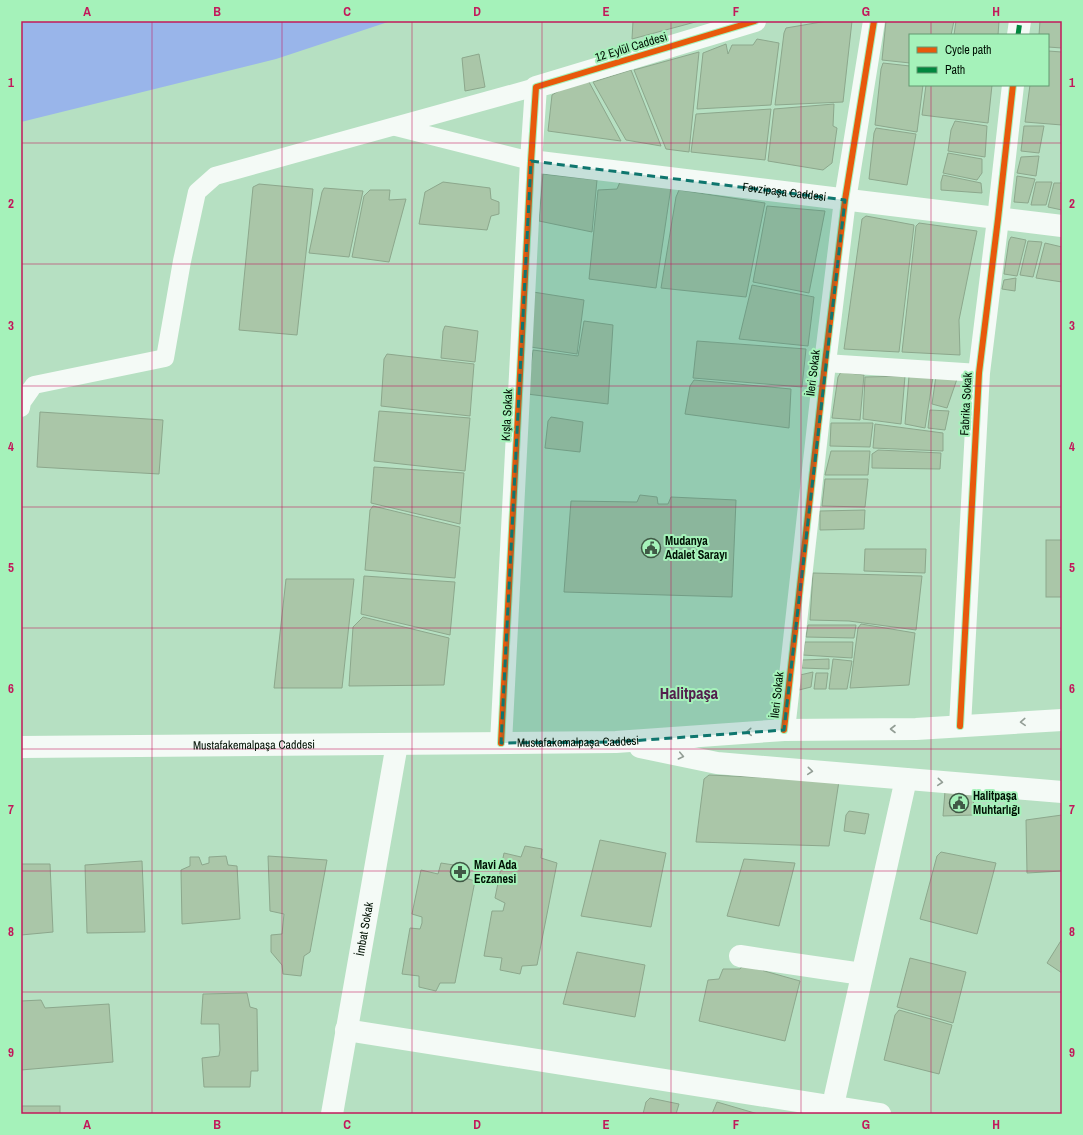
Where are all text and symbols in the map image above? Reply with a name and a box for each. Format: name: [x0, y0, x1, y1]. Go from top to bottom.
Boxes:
text: A: [83, 3, 91, 20]
text: B: [213, 3, 221, 20]
text: C: [343, 3, 351, 20]
text: D: [473, 3, 481, 20]
text: E: [602, 3, 610, 20]
text: F: [733, 3, 740, 20]
text: G: [862, 3, 870, 20]
text: H: [992, 3, 1000, 20]
street label: 12 Eylül Caddesi: [593, 28, 669, 66]
legend: [909, 34, 1049, 86]
text: Cycle path: [945, 42, 992, 58]
text: Path: [945, 62, 965, 78]
text: 1: [8, 74, 14, 91]
text: 1: [1069, 74, 1075, 91]
street label: Fevzipaşa Caddesi: [741, 179, 827, 205]
text: 2: [8, 195, 14, 212]
text: 2: [1069, 195, 1075, 212]
text: 3: [8, 317, 14, 334]
text: 3: [1069, 317, 1075, 334]
street label: İleri Sokak: [802, 349, 824, 397]
street label: Fabrika Sokak: [956, 372, 976, 436]
street label: Kışla Sokak: [498, 389, 516, 441]
text: 4: [8, 438, 14, 455]
text: 4: [1069, 438, 1075, 455]
place label: Mudanya Adalet Sarayı: [665, 533, 728, 563]
public building icon: Mudanya Adalet Sarayı: [640, 537, 662, 559]
text: 5: [8, 559, 14, 576]
text: 5: [1069, 559, 1075, 576]
street label: İleri Sokak: [767, 671, 787, 719]
text: 6: [8, 680, 14, 697]
text: 6: [1069, 680, 1075, 697]
district label: Halitpaşa: [660, 682, 719, 704]
one-way arrow: [1020, 718, 1026, 726]
one-way arrow: [890, 725, 896, 733]
one-way arrow: [746, 728, 752, 737]
street label: Mustafakemalpaşa Caddesi: [517, 732, 640, 751]
street label: Mustafakemalpaşa Caddesi: [193, 737, 315, 754]
one-way arrow: [678, 751, 684, 760]
one-way arrow: [807, 766, 813, 775]
one-way arrow: [937, 777, 943, 786]
place label: Halitpaşa Muhtarlığı: [973, 788, 1020, 818]
public building icon: Halitpaşa Muhtarlığı: [948, 792, 970, 814]
text: 7: [8, 801, 14, 818]
text: 7: [1069, 801, 1075, 818]
place label: Mavi Ada Eczanesi: [474, 857, 517, 887]
pharmacy icon: Mavi Ada Eczanesi: [449, 861, 471, 883]
street label: İmbat Sokak: [352, 900, 377, 957]
text: 8: [8, 923, 14, 940]
text: 8: [1069, 923, 1075, 940]
text: 9: [8, 1044, 14, 1061]
text: 9: [1069, 1044, 1075, 1061]
text: A: [83, 1116, 91, 1133]
text: B: [213, 1116, 221, 1133]
text: C: [343, 1116, 351, 1133]
text: D: [473, 1116, 481, 1133]
text: E: [602, 1116, 610, 1133]
text: F: [733, 1116, 740, 1133]
text: G: [862, 1116, 870, 1133]
text: H: [992, 1116, 1000, 1133]

